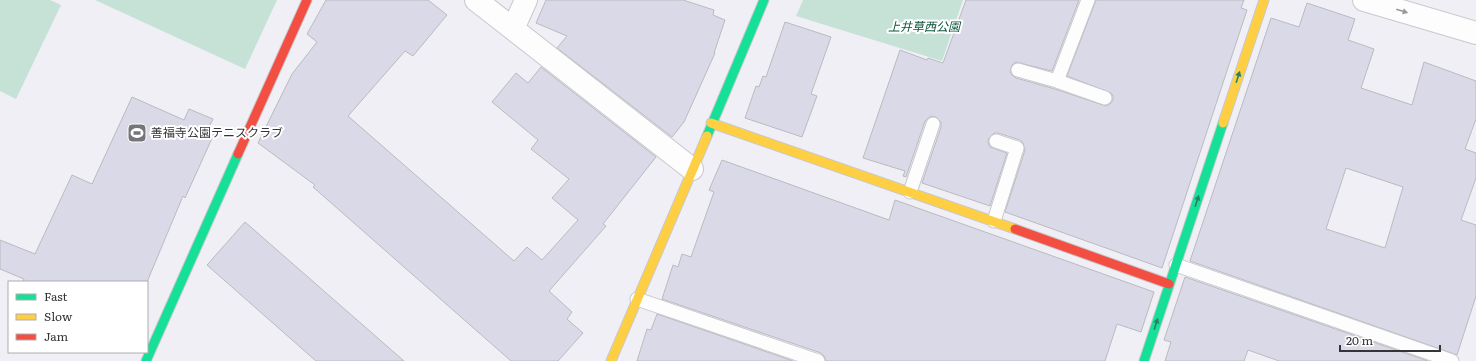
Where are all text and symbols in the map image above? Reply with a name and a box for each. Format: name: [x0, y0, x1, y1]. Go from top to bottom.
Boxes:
one-way arrow: [1396, 8, 1408, 14]
park label: 上井草西公園: [888, 17, 962, 35]
one-way arrow: [1235, 71, 1241, 83]
sports icon: 善福寺公園テニスクラブ: [126, 122, 148, 144]
place label: 善福寺公園テニスクラブ: [151, 123, 283, 141]
one-way arrow: [1194, 194, 1200, 206]
legend: [8, 281, 148, 353]
text: Fast: [44, 287, 68, 305]
text: Slow: [44, 307, 73, 325]
one-way arrow: [1153, 318, 1159, 330]
text: Jam: [44, 327, 69, 345]
scale bar: [1340, 327, 1440, 353]
text: 20 m: [1346, 331, 1373, 349]

